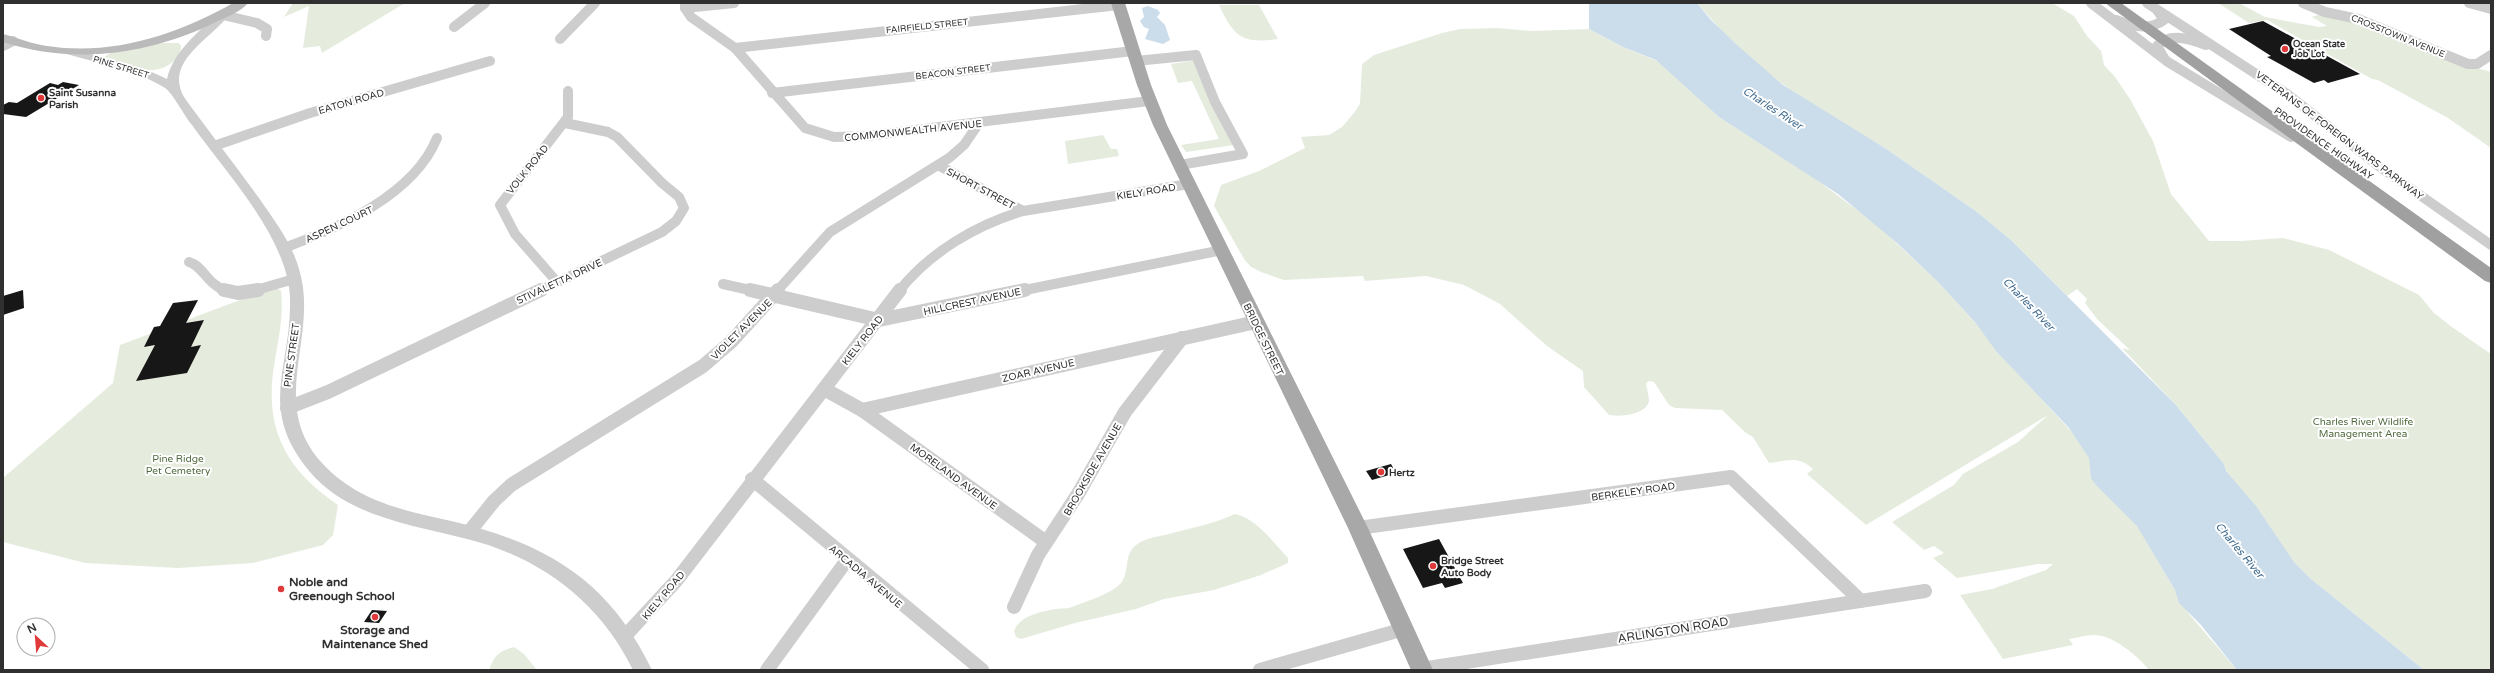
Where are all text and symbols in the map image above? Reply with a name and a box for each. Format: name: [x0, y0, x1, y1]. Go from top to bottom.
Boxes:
street label: CROSSTOWN AVENUE: [2349, 13, 2446, 60]
street label: FAIRFIELD STREET: [885, 17, 969, 36]
place label: Ocean State Job Lot: [2292, 39, 2345, 60]
marker: Ocean State Job Lot: [2280, 44, 2290, 54]
street label: PINE STREET: [92, 54, 151, 81]
street label: BEACON STREET: [915, 62, 992, 83]
street label: VETERANS OF FOREIGN WARS PARKWAY: [2253, 69, 2426, 203]
water label: Charles River: [1740, 84, 1807, 134]
place label: Saint Susanna Parish: [49, 87, 116, 111]
street label: EATON ROAD: [317, 87, 386, 117]
marker: Saint Susanna Parish: [36, 93, 46, 103]
street label: PROVIDENCE HIGHWAY: [2272, 105, 2376, 183]
street label: COMMONWEALTH AVENUE: [844, 118, 982, 144]
street label: VOLK ROAD: [504, 143, 551, 197]
street label: SHORT STREET: [944, 166, 1017, 212]
street label: KIELY ROAD: [1116, 181, 1177, 203]
street label: ASPEN COURT: [304, 204, 375, 246]
street label: STIVALETTA DRIVE: [515, 257, 604, 307]
water label: Charles River: [2000, 275, 2058, 335]
street label: HILLCREST AVENUE: [922, 286, 1022, 318]
street label: VIOLET AVENUE: [709, 297, 775, 363]
street label: BRIDGE STREET: [1240, 301, 1286, 377]
street label: KIELY ROAD: [840, 313, 886, 368]
street label: PINE STREET: [282, 322, 302, 388]
street label: ZOAR AVENUE: [1001, 357, 1076, 385]
park label: Charles River Wildlife Management Area: [2313, 416, 2414, 440]
street label: BROOKSIDE AVENUE: [1061, 421, 1124, 518]
street label: MORELAND AVENUE: [908, 441, 999, 512]
park label: Pine Ridge Pet Cemetery: [146, 453, 211, 477]
marker: Hertz: [1376, 467, 1386, 477]
place label: Hertz: [1389, 467, 1415, 479]
street label: BERKELEY ROAD: [1590, 480, 1676, 504]
water label: Charles River: [2213, 520, 2268, 582]
street label: ARCADIA AVENUE: [826, 543, 904, 611]
place label: Bridge Street Auto Body: [1441, 555, 1504, 579]
marker: Bridge Street Auto Body: [1428, 561, 1438, 571]
street label: KIELY ROAD: [640, 569, 688, 622]
place label: Noble and Greenough School: [289, 575, 395, 604]
marker: Noble and Greenough School: [276, 584, 286, 594]
marker: Storage and Maintenance Shed: [370, 612, 380, 622]
street label: ARLINGTON ROAD: [1617, 614, 1729, 646]
north arrow: [16, 617, 56, 657]
text: N: [25, 621, 39, 636]
place label: Storage and Maintenance Shed: [322, 623, 428, 651]

